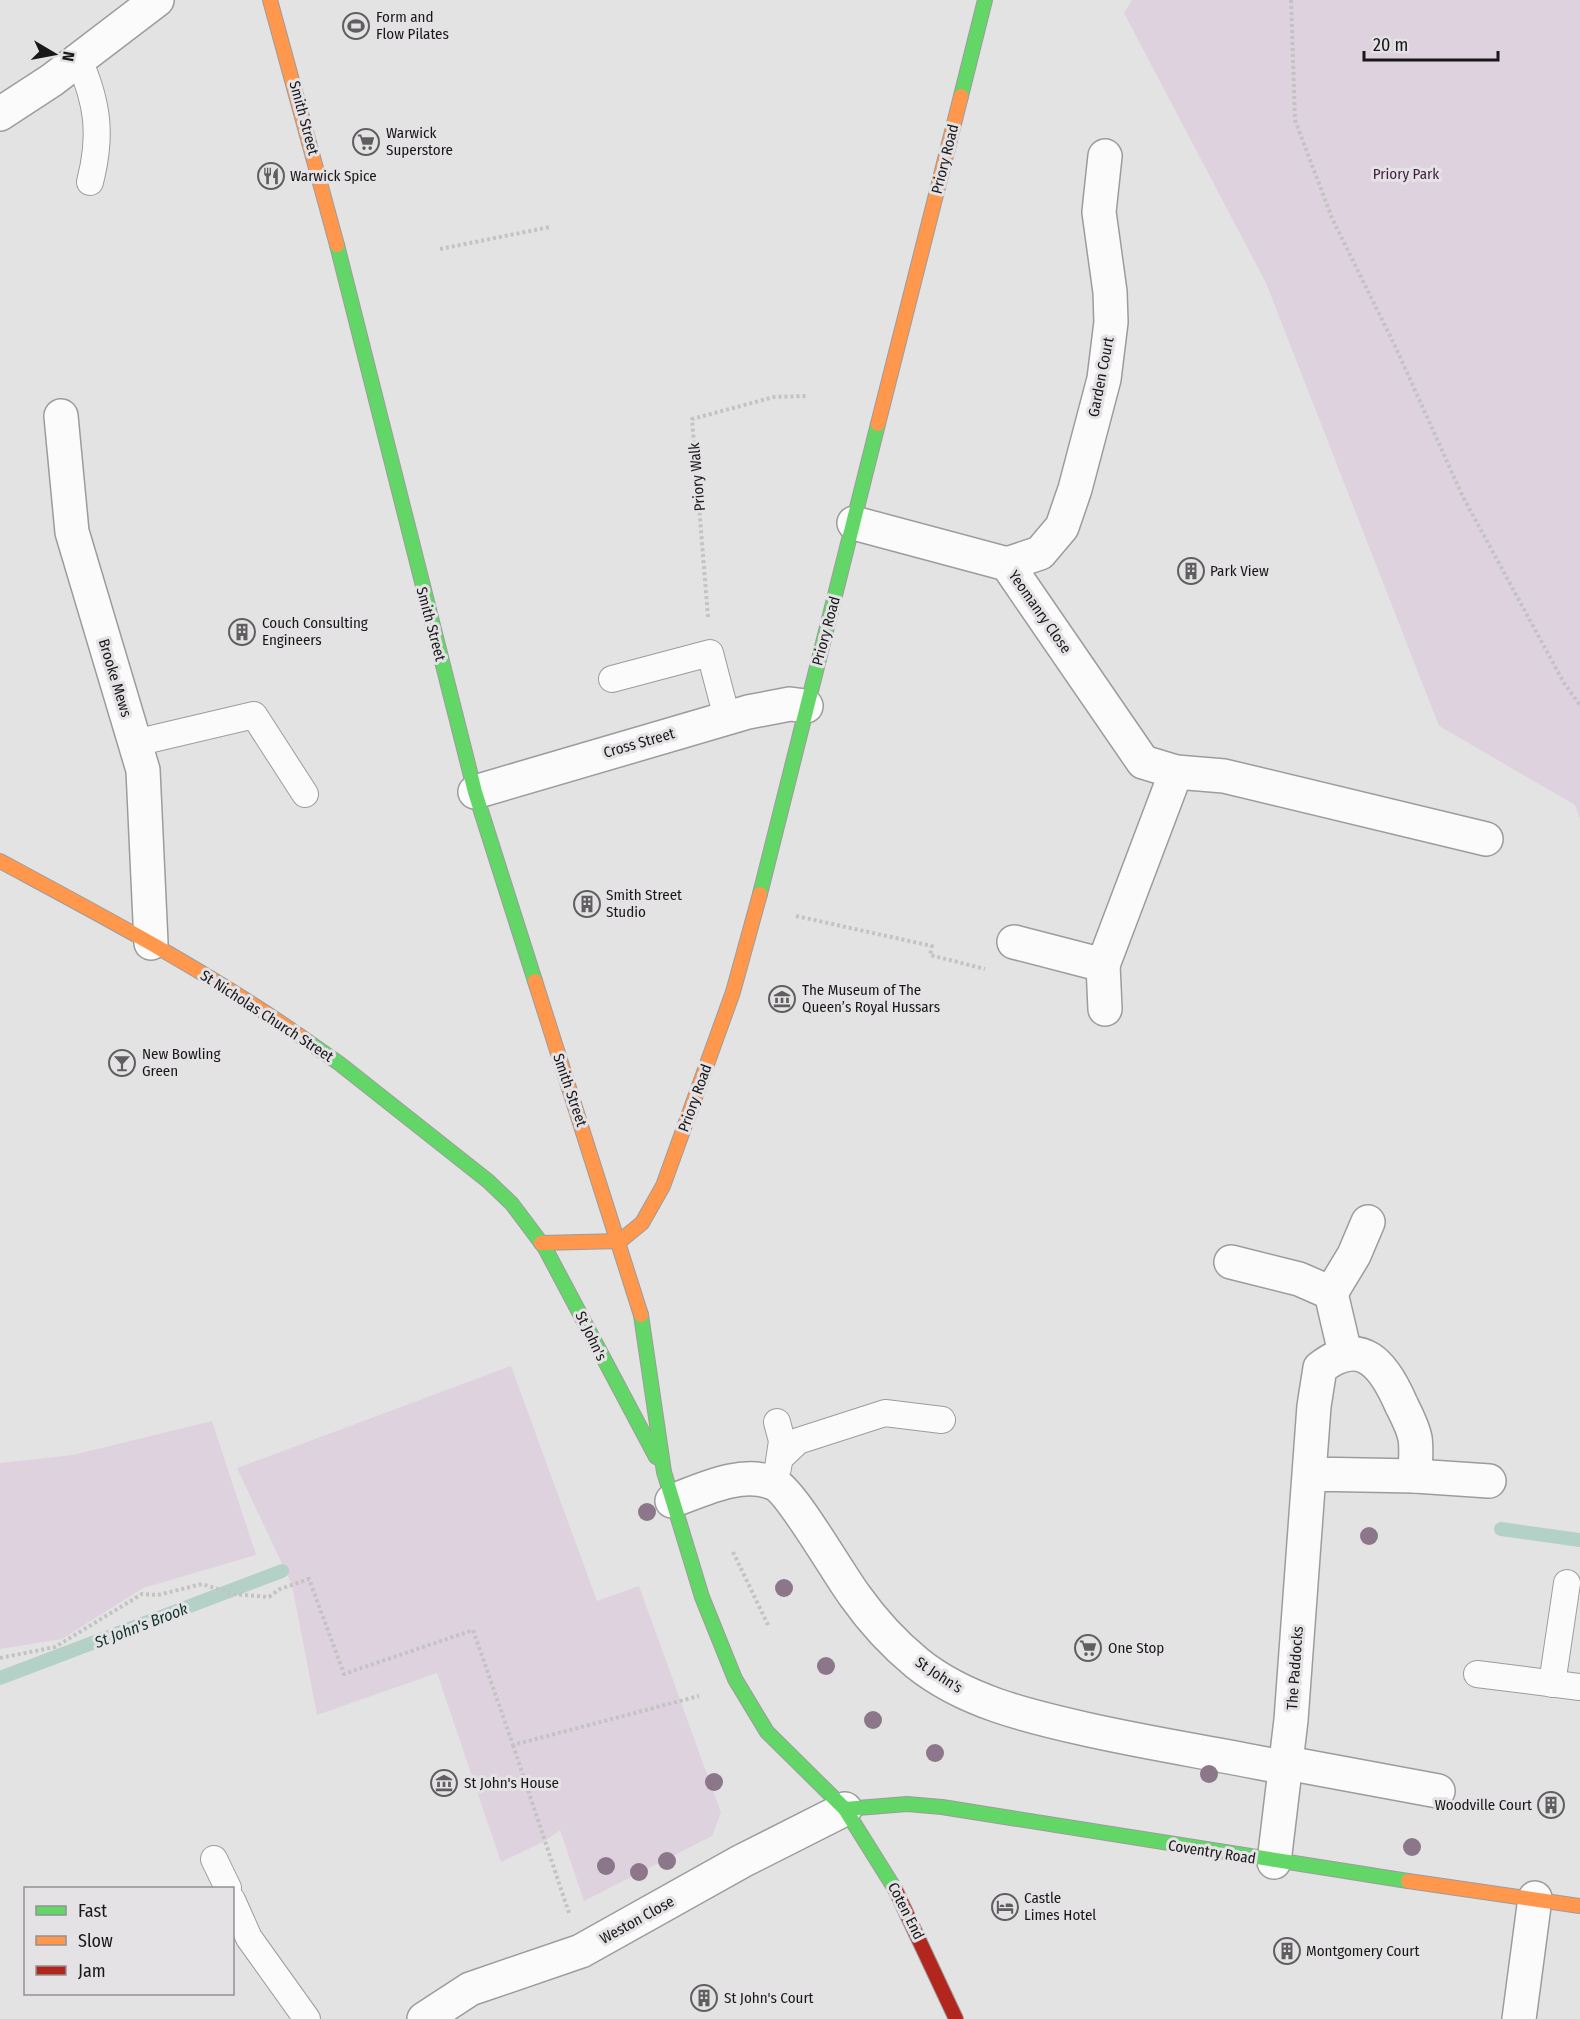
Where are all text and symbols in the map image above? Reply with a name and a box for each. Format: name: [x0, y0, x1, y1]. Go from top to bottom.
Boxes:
place label: Form and Flow Pilates: [376, 8, 449, 43]
sports icon: Form and Flow Pilates: [341, 11, 371, 41]
north arrow: [24, 24, 84, 84]
scale bar: [1364, 24, 1498, 62]
text: 20 m: [1373, 34, 1408, 56]
text: N: [58, 50, 78, 63]
street label: Smith Street: [285, 79, 323, 157]
street label: Priory Road: [928, 122, 962, 196]
place label: Warwick Superstore: [386, 124, 453, 159]
supermarket icon: Warwick Superstore: [351, 127, 381, 157]
restaurant icon: Warwick Spice: [256, 161, 286, 191]
park label: Priory Park: [1373, 165, 1439, 183]
place label: Warwick Spice: [290, 167, 377, 185]
street label: Garden Court: [1084, 336, 1118, 418]
street label: Priory Walk: [685, 442, 709, 512]
building icon: Park View: [1176, 556, 1206, 586]
place label: Park View: [1210, 562, 1269, 580]
street label: Yeomanry Close: [1005, 567, 1075, 657]
street label: Smith Street: [412, 585, 450, 663]
street label: Priory Road: [808, 594, 844, 668]
place label: Couch Consulting Engineers: [262, 614, 368, 649]
building icon: Couch Consulting Engineers: [227, 617, 257, 647]
street label: Brooke Mews: [95, 637, 135, 719]
street label: Cross Street: [601, 724, 677, 762]
place label: Smith Street Studio: [606, 886, 682, 921]
building icon: Smith Street Studio: [572, 889, 602, 919]
street label: St Nicholas Church Street: [197, 966, 337, 1066]
place label: The Museum of The Queen’s Royal Hussars: [802, 981, 940, 1016]
museum icon: The Museum of The Queen’s Royal Hussars: [767, 984, 797, 1014]
place label: New Bowling Green: [142, 1045, 220, 1080]
bar icon: New Bowling Green: [107, 1048, 137, 1078]
street label: Smith Street: [549, 1051, 591, 1129]
street label: Priory Road: [674, 1062, 716, 1134]
street label: St John's: [571, 1308, 611, 1364]
water label: St John's Brook: [91, 1599, 190, 1652]
street label: The Paddocks: [1283, 1626, 1307, 1710]
supermarket icon: One Stop: [1073, 1633, 1103, 1663]
place label: One Stop: [1108, 1639, 1164, 1657]
street label: St John's: [912, 1653, 966, 1697]
museum icon: St John's House: [429, 1768, 459, 1798]
place label: St John's House: [464, 1774, 559, 1792]
building icon: Woodville Court: [1536, 1790, 1566, 1820]
place label: Woodville Court: [1435, 1796, 1532, 1814]
street label: Coventry Road: [1167, 1836, 1257, 1868]
street label: Coten End: [884, 1879, 928, 1943]
legend: [24, 1887, 234, 1995]
place label: Castle Limes Hotel: [1024, 1889, 1096, 1924]
street label: Weston Close: [597, 1892, 677, 1948]
hotel icon: Castle Limes Hotel: [990, 1892, 1020, 1922]
text: Fast: [78, 1900, 107, 1922]
text: Slow: [78, 1930, 113, 1952]
building icon: Montgomery Court: [1272, 1936, 1302, 1966]
place label: Montgomery Court: [1306, 1942, 1420, 1960]
text: Jam: [78, 1960, 106, 1982]
building icon: St John's Court: [689, 1983, 719, 2013]
place label: St John's Court: [724, 1989, 814, 2007]

